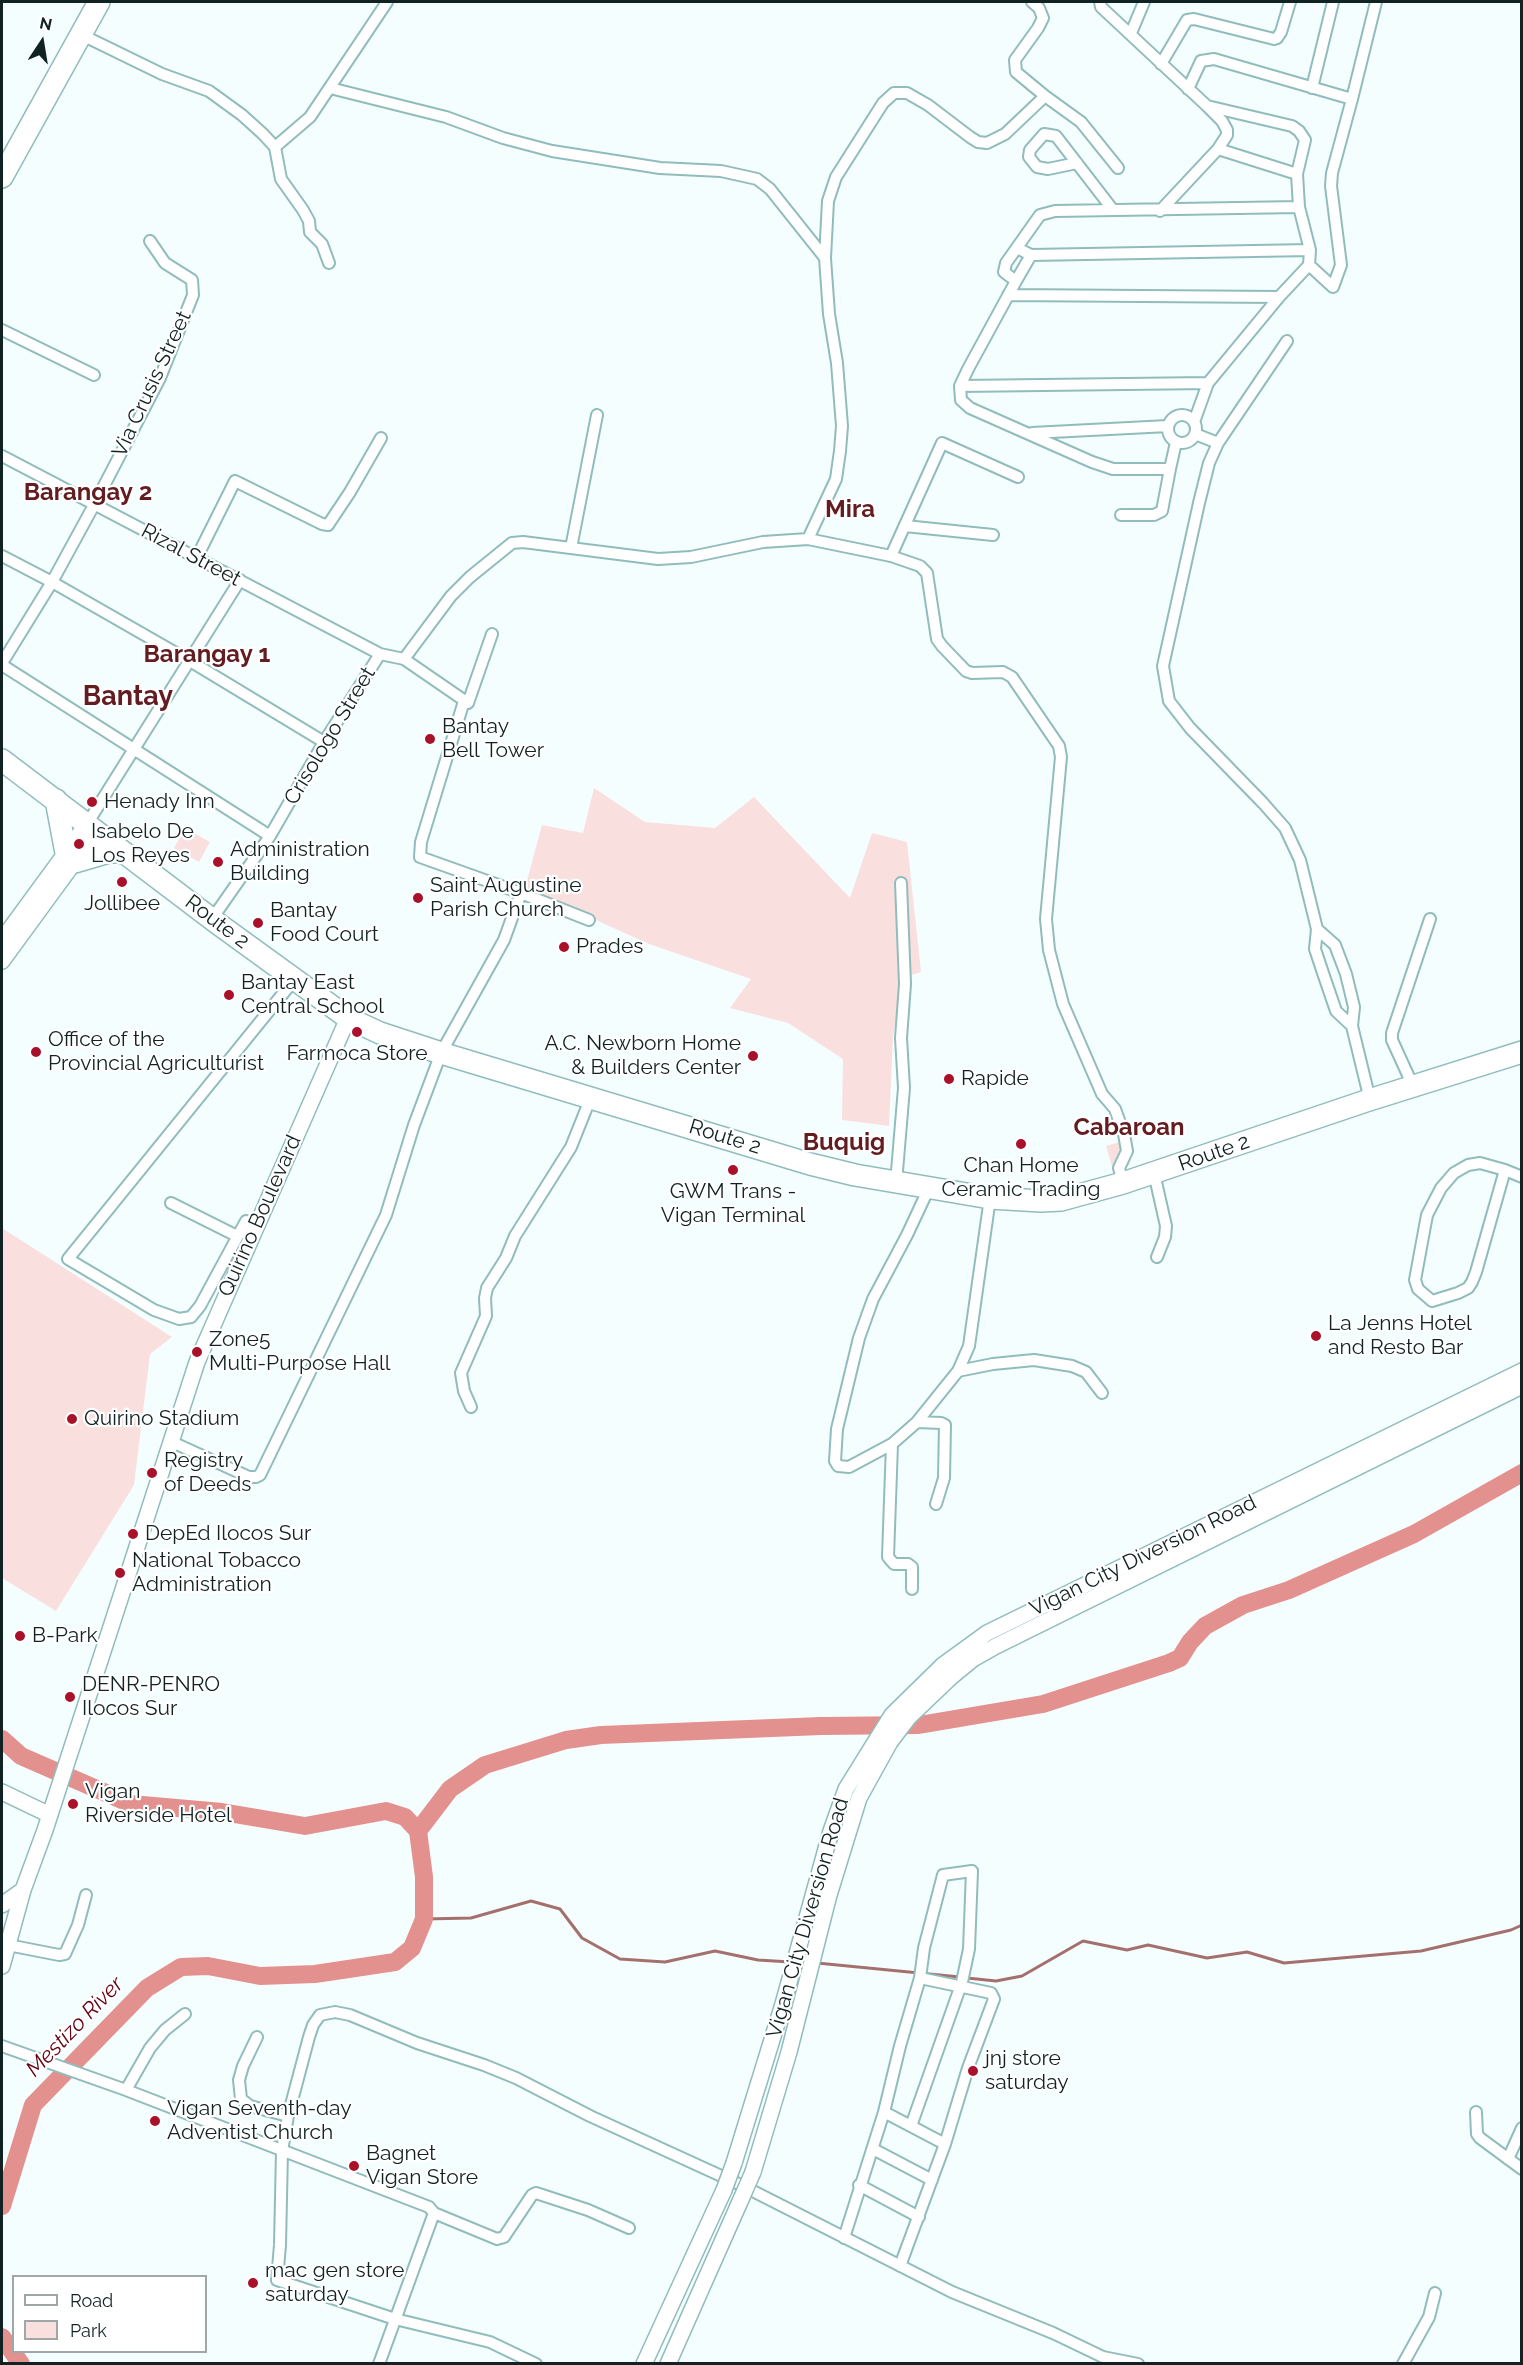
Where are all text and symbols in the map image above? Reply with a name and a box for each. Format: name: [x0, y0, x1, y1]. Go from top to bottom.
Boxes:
north arrow: [12, 12, 72, 72]
text: N: [38, 13, 54, 34]
street label: Via Crusis Street: [107, 307, 197, 461]
district label: Barangay 2: [24, 479, 152, 507]
district label: Mira: [825, 496, 875, 524]
street label: Rizal Street: [137, 518, 245, 592]
district label: Barangay 1: [144, 641, 270, 669]
street label: Crisologo Street: [279, 663, 381, 809]
district label: Bantay: [83, 681, 173, 713]
place label: Bantay Bell Tower: [442, 714, 544, 764]
marker: Bantay Bell Tower: [423, 732, 437, 746]
place label: Henady Inn: [104, 789, 215, 815]
marker: Henady Inn: [85, 795, 99, 809]
place label: Isabelo De Los Reyes: [91, 819, 194, 869]
marker: Isabelo De Los Reyes: [72, 837, 86, 851]
place label: Administration Building: [230, 837, 370, 887]
marker: Administration Building: [211, 855, 225, 869]
place label: Saint Augustine Parish Church: [430, 873, 582, 923]
marker: Jollibee: [115, 875, 129, 889]
street label: Route 2: [180, 890, 254, 954]
place label: Jollibee: [84, 891, 160, 917]
marker: Saint Augustine Parish Church: [411, 891, 425, 905]
place label: Bantay Food Court: [270, 898, 379, 948]
marker: Bantay Food Court: [251, 916, 265, 930]
place label: Prades: [576, 934, 643, 960]
marker: Prades: [557, 940, 571, 954]
place label: Bantay East Central School: [241, 970, 384, 1020]
marker: Bantay East Central School: [222, 988, 236, 1002]
marker: Farmoca Store: [350, 1025, 364, 1039]
place label: Office of the Provincial Agriculturist: [48, 1027, 264, 1077]
place label: A.C. Newborn Home & Builders Center: [544, 1031, 741, 1081]
place label: Farmoca Store: [286, 1041, 428, 1067]
marker: Office of the Provincial Agriculturist: [29, 1045, 43, 1059]
marker: A.C. Newborn Home & Builders Center: [746, 1049, 760, 1063]
place label: Rapide: [961, 1066, 1029, 1092]
marker: Rapide: [942, 1072, 956, 1086]
street label: Route 2: [686, 1114, 764, 1160]
district label: Cabaroan: [1073, 1114, 1185, 1142]
district label: Buquig: [803, 1129, 885, 1157]
street label: Route 2: [1175, 1129, 1253, 1177]
street label: Quirino Boulevard: [213, 1131, 307, 1301]
marker: Chan Home Ceramic Trading: [1014, 1137, 1028, 1151]
place label: Chan Home Ceramic Trading: [942, 1153, 1100, 1203]
marker: GWM Trans - Vigan Terminal: [726, 1163, 740, 1177]
place label: GWM Trans - Vigan Terminal: [661, 1179, 805, 1229]
place label: La Jenns Hotel and Resto Bar: [1328, 1311, 1472, 1361]
place label: Zone5 Multi-Purpose Hall: [209, 1327, 391, 1377]
marker: La Jenns Hotel and Resto Bar: [1309, 1329, 1323, 1343]
marker: Zone5 Multi-Purpose Hall: [190, 1345, 204, 1359]
place label: Quirino Stadium: [84, 1406, 239, 1432]
marker: Quirino Stadium: [65, 1412, 79, 1426]
place label: Registry of Deeds: [164, 1448, 251, 1498]
marker: Registry of Deeds: [145, 1466, 159, 1480]
street label: Vigan City Diversion Road: [1026, 1490, 1260, 1622]
place label: DepEd Ilocos Sur: [145, 1521, 311, 1547]
marker: DepEd Ilocos Sur: [126, 1527, 140, 1541]
place label: National Tobacco Administration: [132, 1548, 301, 1598]
marker: National Tobacco Administration: [113, 1566, 127, 1580]
place label: B-Park: [32, 1623, 98, 1649]
marker: B-Park: [13, 1629, 27, 1643]
place label: DENR-PENRO Ilocos Sur: [82, 1672, 220, 1722]
marker: DENR-PENRO Ilocos Sur: [63, 1690, 77, 1704]
place label: Vigan Riverside Hotel: [85, 1779, 232, 1829]
street label: Vigan City Diversion Road: [762, 1795, 854, 2041]
marker: Vigan Riverside Hotel: [66, 1797, 80, 1811]
water label: Mestizo River: [21, 1972, 129, 2082]
place label: jnj store saturday: [985, 2046, 1069, 2096]
marker: jnj store saturday: [966, 2064, 980, 2078]
place label: Vigan Seventh-day Adventist Church: [167, 2096, 352, 2146]
marker: Vigan Seventh-day Adventist Church: [148, 2114, 162, 2128]
place label: Bagnet Vigan Store: [366, 2141, 478, 2191]
marker: Bagnet Vigan Store: [347, 2159, 361, 2173]
place label: mac gen store saturday: [265, 2258, 404, 2308]
legend: [12, 2275, 207, 2353]
marker: mac gen store saturday: [246, 2276, 260, 2290]
text: Road: [70, 2290, 113, 2311]
text: Park: [70, 2320, 107, 2341]

